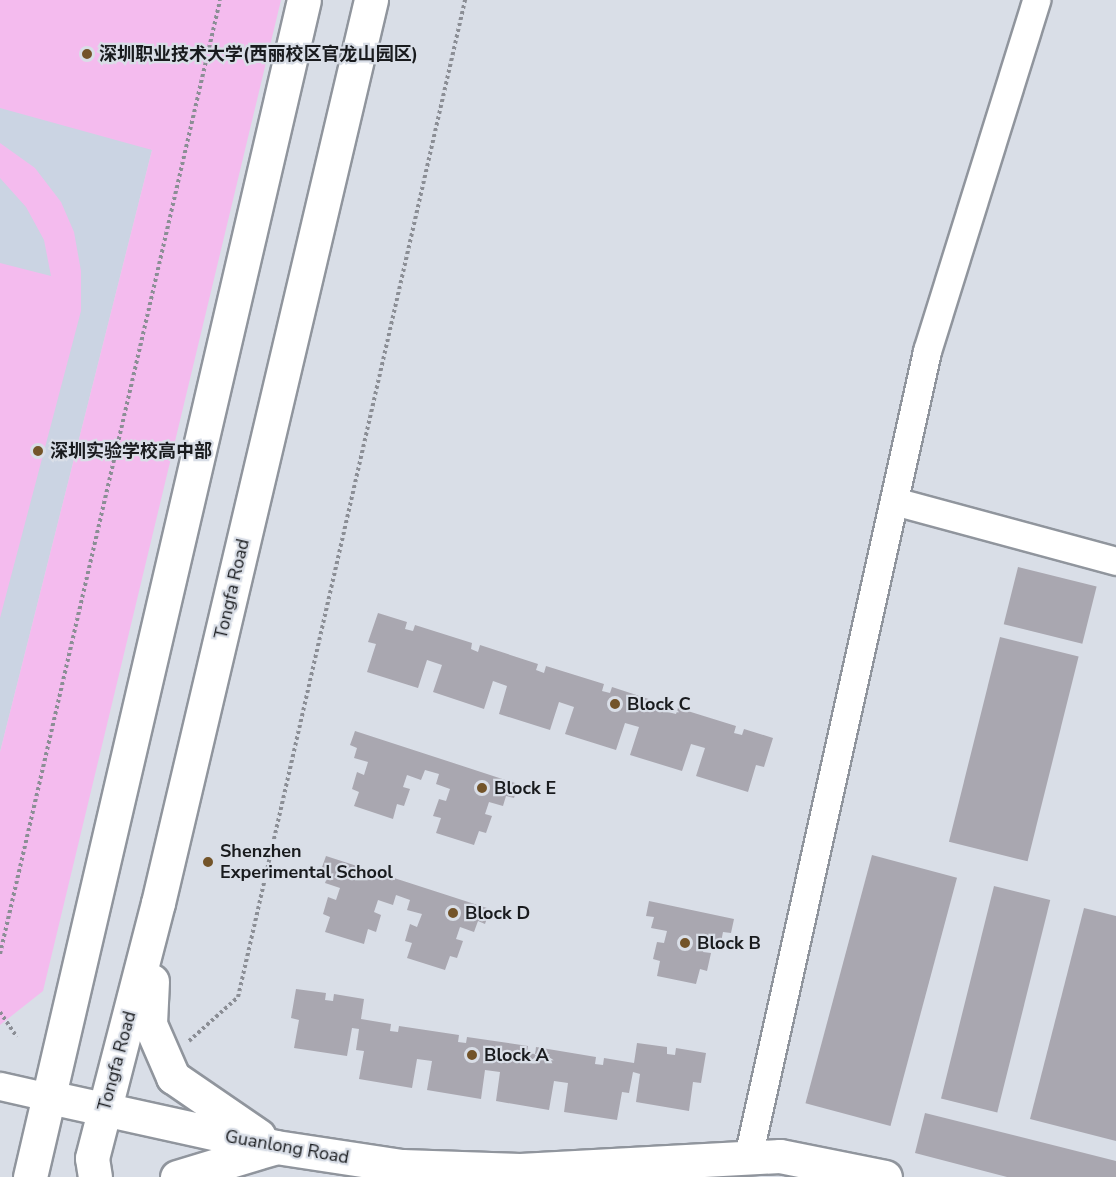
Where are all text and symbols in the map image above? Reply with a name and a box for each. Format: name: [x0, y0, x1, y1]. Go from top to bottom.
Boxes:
place label: 深圳职业技术大学(西丽校区官龙山园区): [99, 43, 418, 65]
marker: 深圳职业技术大学(西丽校区官龙山园区): [80, 47, 94, 61]
place label: 深圳实验学校高中部: [50, 440, 212, 462]
marker: 深圳实验学校高中部: [31, 444, 45, 458]
street label: Tongfa Road: [210, 537, 254, 641]
place label: Block C: [627, 693, 691, 715]
marker: Block C: [608, 697, 622, 711]
place label: Block E: [494, 777, 556, 799]
marker: Block E: [475, 781, 489, 795]
place label: Shenzhen Experimental School: [220, 841, 393, 884]
marker: Shenzhen Experimental School: [201, 855, 215, 869]
place label: Block D: [465, 902, 530, 924]
marker: Block D: [446, 906, 460, 920]
place label: Block B: [697, 932, 761, 954]
marker: Block B: [678, 936, 692, 950]
street label: Tongfa Road: [93, 1009, 141, 1113]
place label: Block A: [484, 1044, 549, 1066]
marker: Block A: [465, 1048, 479, 1062]
street label: Guanlong Road: [223, 1125, 351, 1169]

